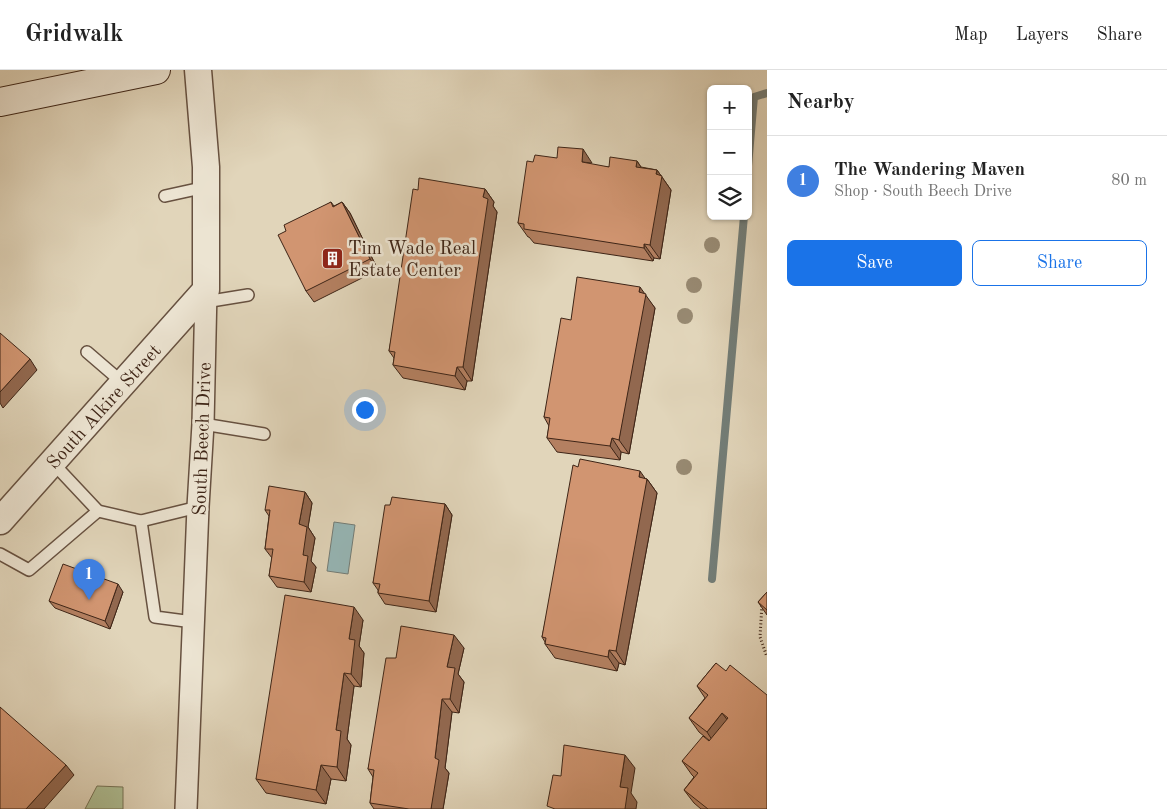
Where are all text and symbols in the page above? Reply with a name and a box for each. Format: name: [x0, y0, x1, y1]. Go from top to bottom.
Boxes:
text: Gridwalk: [25, 23, 123, 47]
text: Map: [954, 26, 988, 44]
text: Layers: [1016, 26, 1068, 44]
text: Share: [1096, 26, 1142, 44]
map controls: [707, 85, 752, 220]
button: +: [707, 85, 752, 130]
text: Nearby: [787, 92, 855, 113]
button: −: [707, 130, 752, 175]
text: The Wandering Maven: [834, 161, 1025, 180]
text: 1: [798, 173, 808, 189]
text: 80 m: [1111, 173, 1147, 189]
button: layers: [707, 175, 752, 220]
text: Shop · South Beech Drive: [834, 184, 1012, 200]
place label: Tim Wade Real Estate Center: [348, 240, 476, 281]
button: Save: [787, 240, 962, 286]
button: Share: [972, 240, 1147, 286]
building icon: Tim Wade Real Estate Center: [320, 246, 344, 270]
street label: South Alkire Street: [44, 342, 166, 474]
street label: South Beech Drive: [191, 362, 216, 516]
your location: [352, 397, 378, 423]
pin: 1: [73, 559, 105, 600]

